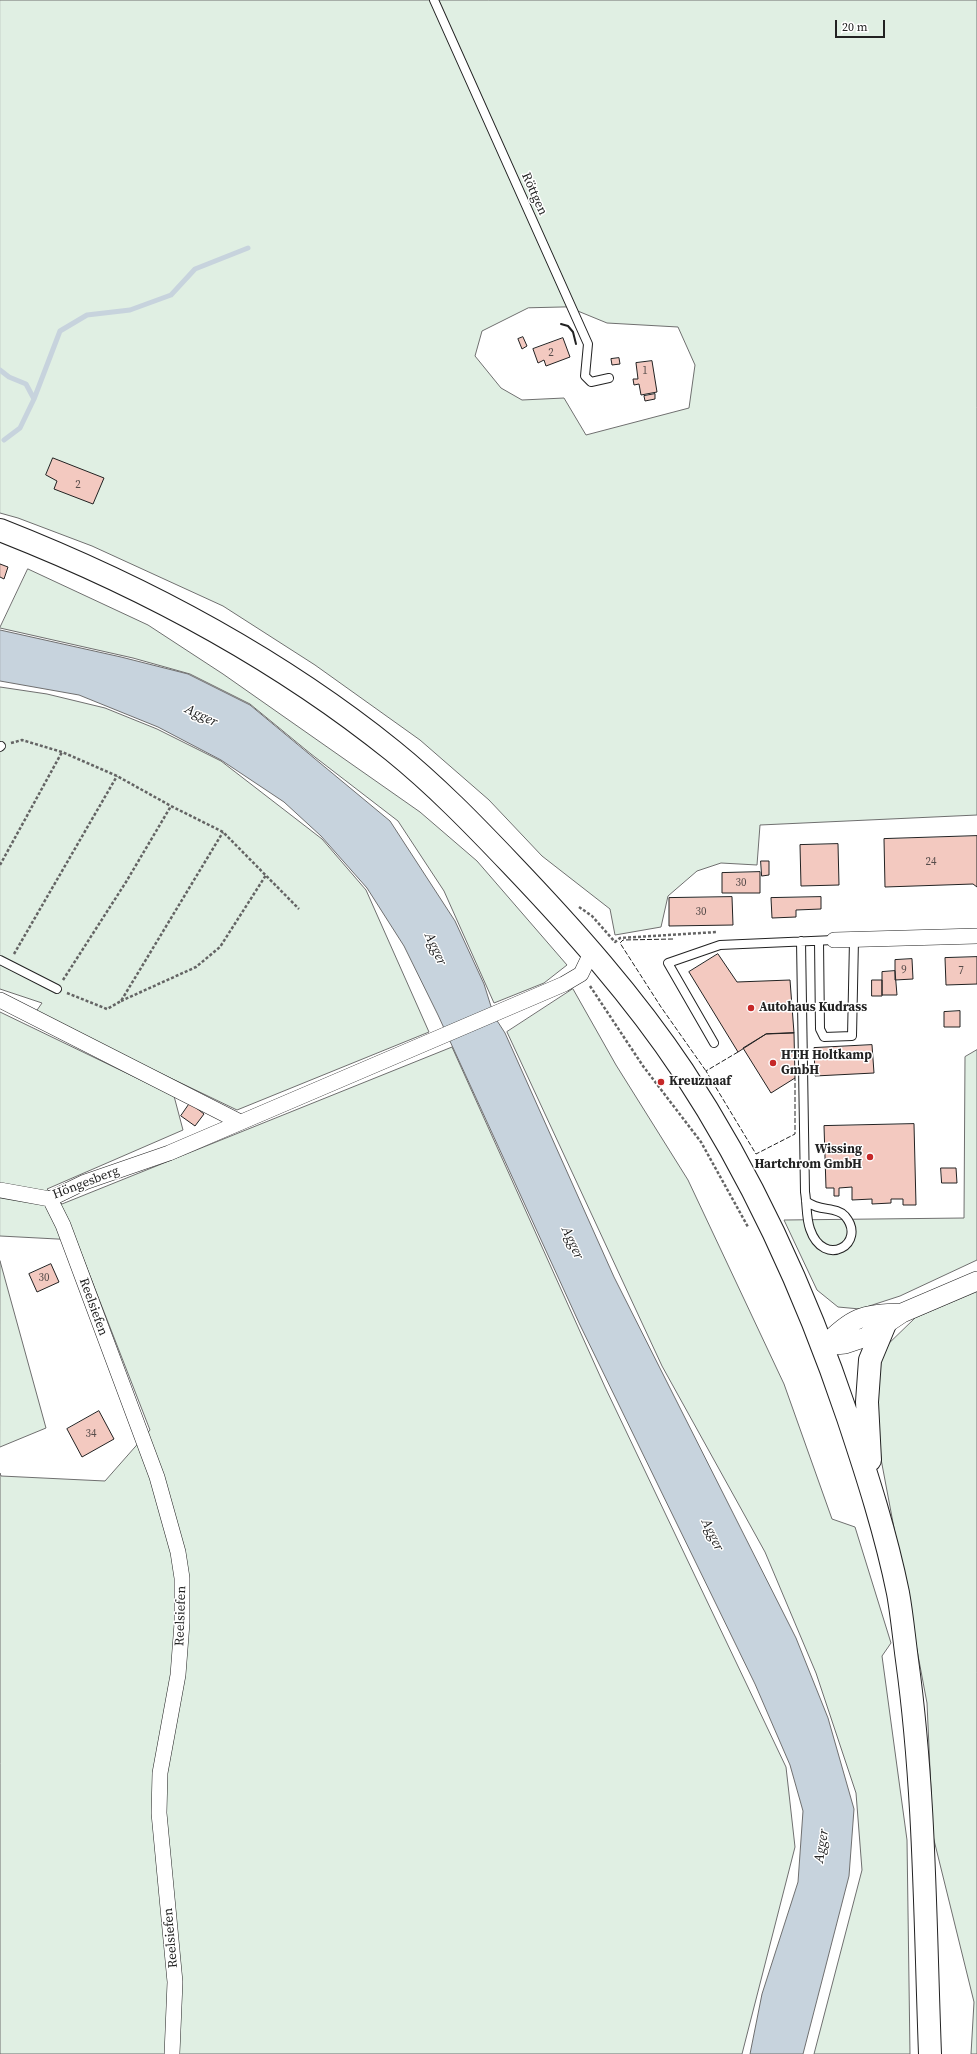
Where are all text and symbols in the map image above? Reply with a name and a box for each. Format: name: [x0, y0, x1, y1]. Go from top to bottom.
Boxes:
scale bar: [837, 12, 887, 38]
text: 20 m: [842, 19, 868, 35]
street label: Röttgen: [518, 170, 550, 218]
house number: 2: [548, 346, 554, 360]
house number: 1: [642, 364, 648, 378]
house number: 2: [75, 478, 81, 492]
water label: Agger: [182, 701, 220, 731]
house number: 24: [926, 855, 936, 869]
house number: 30: [736, 876, 746, 890]
house number: 30: [696, 905, 706, 919]
water label: Agger: [420, 930, 450, 968]
house number: 9: [901, 963, 907, 977]
house number: 7: [958, 964, 964, 978]
place label: Autohaus Kudrass: [759, 1000, 867, 1016]
marker: Autohaus Kudrass: [746, 1003, 756, 1013]
place label: HTH Holtkamp GmbH: [781, 1048, 872, 1079]
marker: HTH Holtkamp GmbH: [768, 1058, 778, 1068]
place label: Kreuznaaf: [669, 1074, 731, 1090]
marker: Kreuznaaf: [656, 1077, 666, 1087]
place label: Wissing Hartchrom GmbH: [754, 1142, 862, 1173]
marker: Wissing Hartchrom GmbH: [865, 1152, 875, 1162]
street label: Höngesberg: [51, 1163, 121, 1203]
water label: Agger: [557, 1224, 587, 1262]
house number: 30: [39, 1271, 49, 1285]
street label: Reelsiefen: [75, 1276, 111, 1338]
house number: 34: [86, 1427, 96, 1441]
water label: Agger: [697, 1516, 727, 1554]
street label: Reelsiefen: [172, 1586, 190, 1646]
water label: Agger: [811, 1828, 833, 1864]
street label: Reelsiefen: [161, 1907, 181, 1969]

